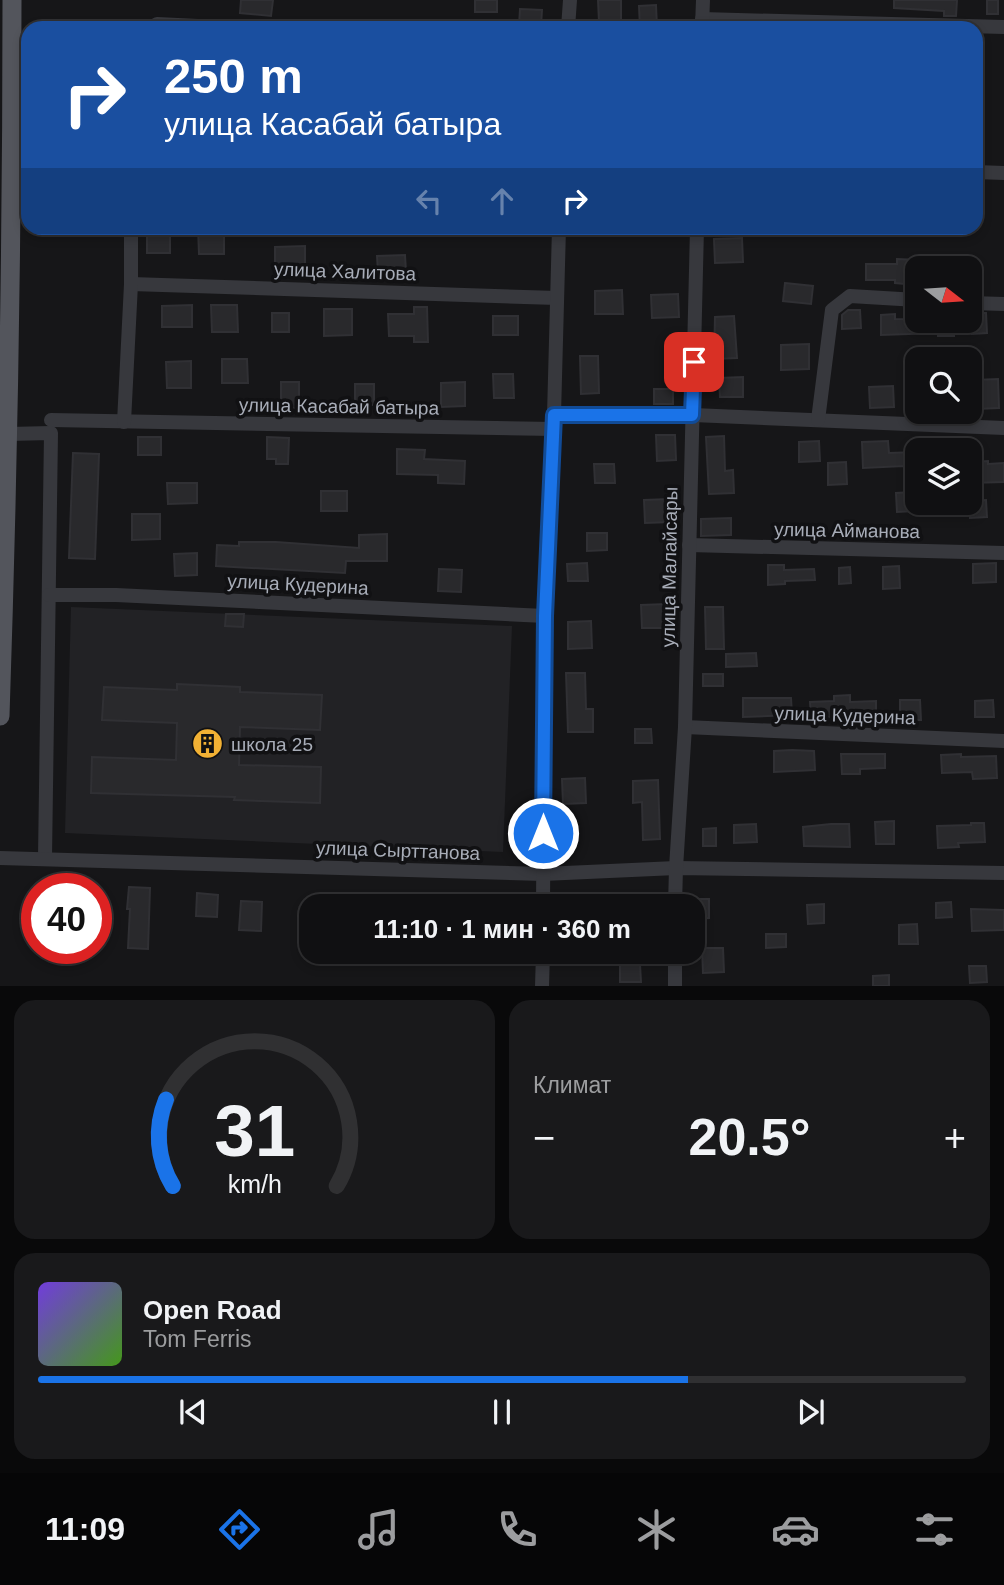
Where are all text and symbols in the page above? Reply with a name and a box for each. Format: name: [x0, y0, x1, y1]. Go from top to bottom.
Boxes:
icon: right: [49, 49, 140, 140]
text: 250 m: [164, 49, 303, 103]
text: улица Касабай батыра: [164, 106, 501, 142]
icon: left: [410, 182, 448, 220]
icon: ahead: [483, 182, 521, 220]
icon: right: [556, 182, 594, 220]
north arrow: [905, 256, 982, 332]
map controls: [905, 256, 982, 515]
street label: улица Халитова: [274, 259, 417, 284]
pin: [664, 332, 724, 392]
icon: arrive: [675, 343, 713, 381]
button: search: [905, 347, 982, 424]
street label: улица Касабай батыра: [239, 394, 440, 419]
button: layers: [905, 438, 982, 515]
street label: улица Малайсары: [658, 486, 681, 648]
street label: улица Айманова: [774, 519, 921, 542]
street label: улица Кудерина: [227, 570, 370, 599]
street label: улица Кудерина: [774, 703, 916, 728]
building icon: школа 25: [191, 727, 225, 761]
place label: школа 25: [231, 734, 313, 755]
position arrow: [506, 796, 580, 870]
street label: улица Сырттанова: [316, 837, 481, 864]
speed limit sign: 40: [21, 873, 112, 964]
text: 11:10 · 1 мин · 360 m: [373, 914, 631, 944]
text: Климат: [533, 1072, 611, 1098]
text: 31: [214, 1090, 295, 1171]
text: 20.5°: [688, 1108, 811, 1166]
text: −: [533, 1117, 555, 1159]
text: +: [944, 1117, 966, 1159]
text: km/h: [227, 1169, 282, 1197]
text: Open Road: [143, 1295, 282, 1325]
text: Tom Ferris: [143, 1326, 252, 1352]
icon: previous: [174, 1393, 212, 1431]
icon: pause: [483, 1393, 521, 1431]
icon: next: [792, 1393, 830, 1431]
icon: directions: [215, 1505, 264, 1554]
icon: music: [354, 1505, 403, 1554]
icon: phone: [493, 1505, 542, 1554]
icon: climate: [632, 1505, 681, 1554]
icon: car: [771, 1505, 820, 1554]
icon: filters: [910, 1505, 959, 1554]
text: 11:09: [45, 1511, 125, 1547]

